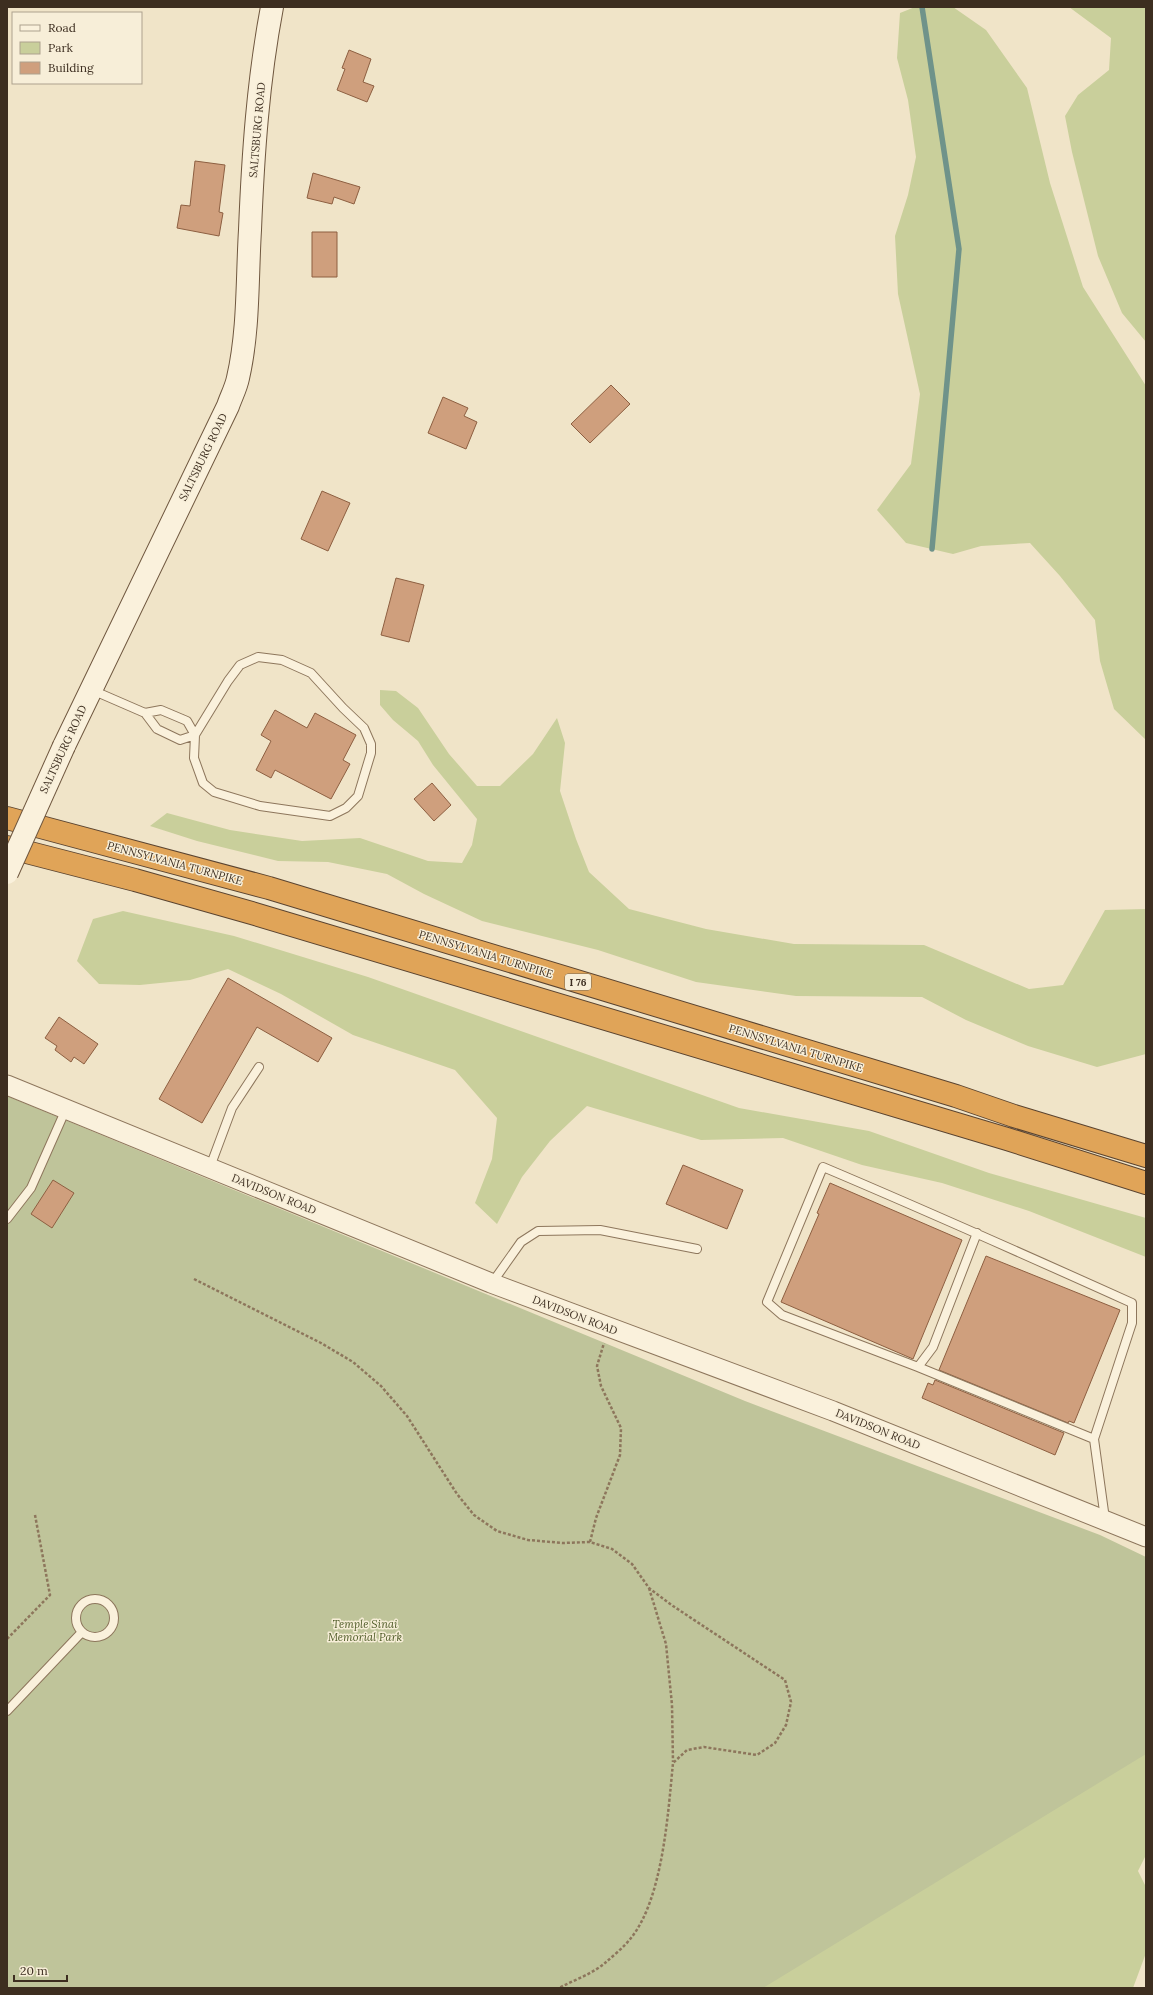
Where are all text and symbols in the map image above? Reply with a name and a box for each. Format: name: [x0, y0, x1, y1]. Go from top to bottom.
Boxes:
legend: [12, 12, 142, 84]
text: Road: [48, 20, 76, 35]
text: Park: [48, 40, 74, 55]
text: Building: [48, 60, 94, 75]
street label: SALTSBURG ROAD: [246, 82, 268, 178]
street label: SALTSBURG ROAD: [176, 411, 230, 503]
street label: SALTSBURG ROAD: [36, 703, 90, 795]
street label: PENNSYLVANIA TURNPIKE: [106, 838, 244, 888]
street label: PENNSYLVANIA TURNPIKE: [417, 927, 555, 981]
road number: I 76: [565, 974, 591, 990]
street label: PENNSYLVANIA TURNPIKE: [727, 1021, 865, 1075]
street label: DAVIDSON ROAD: [230, 1171, 318, 1217]
street label: DAVIDSON ROAD: [530, 1292, 620, 1338]
street label: DAVIDSON ROAD: [834, 1406, 922, 1452]
park label: Temple Sinai Memorial Park: [328, 1617, 402, 1644]
scale bar: [14, 1957, 67, 1983]
text: 20 m: [20, 1963, 48, 1978]

